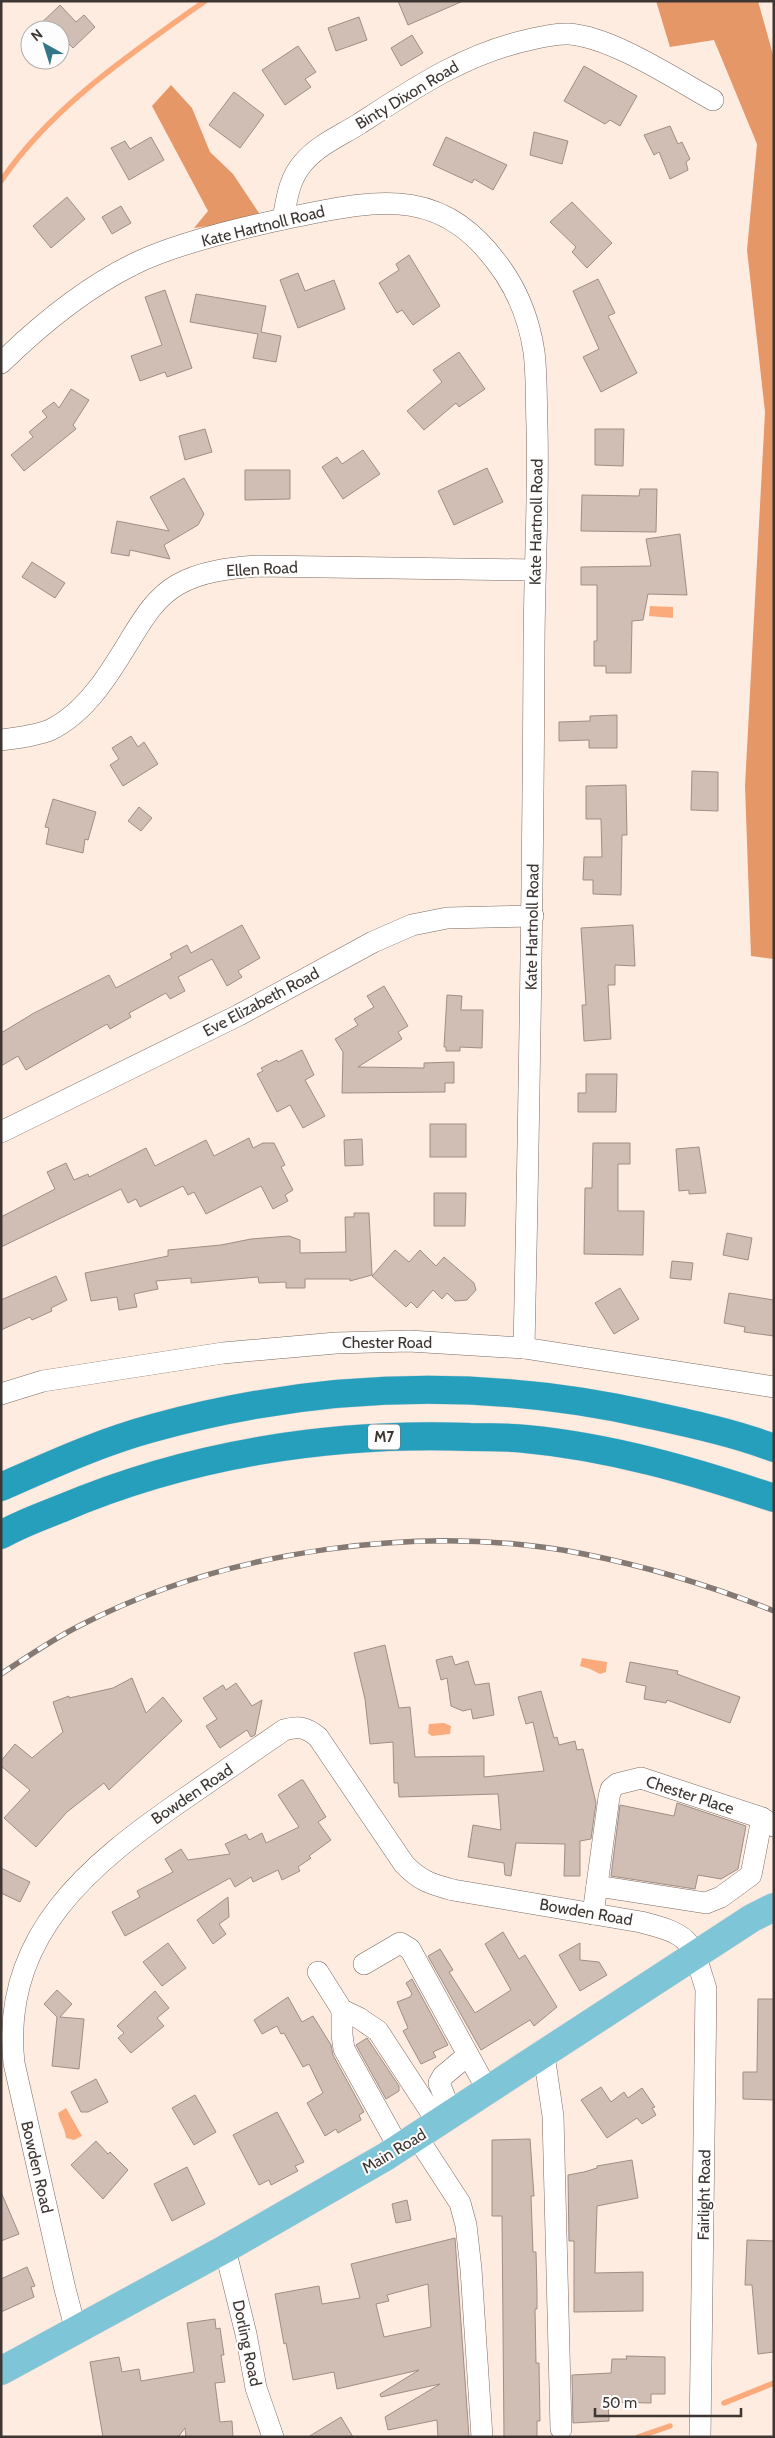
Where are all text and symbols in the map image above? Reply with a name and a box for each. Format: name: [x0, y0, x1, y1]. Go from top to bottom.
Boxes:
north arrow: [20, 20, 70, 70]
text: N: [27, 25, 46, 45]
street label: Binty Dixon Road: [352, 57, 462, 133]
street label: Kate Hartnoll Road: [199, 201, 327, 251]
street label: Kate Hartnoll Road: [525, 459, 547, 585]
street label: Ellen Road: [226, 558, 298, 580]
street label: Kate Hartnoll Road: [521, 864, 543, 990]
street label: Eve Elizabeth Road: [200, 963, 322, 1041]
street label: Chester Road: [342, 1333, 432, 1352]
road number: M7: [368, 1424, 400, 1450]
street label: Bowden Road: [148, 1760, 236, 1828]
street label: Chester Place: [644, 1772, 736, 1818]
street label: Bowden Road: [538, 1894, 634, 1930]
street label: Bowden Road: [17, 2119, 57, 2215]
street label: Main Road: [359, 2125, 429, 2177]
street label: Fairlight Road: [694, 2149, 714, 2241]
street label: Dorling Road: [229, 2298, 265, 2388]
scale bar: [595, 2386, 741, 2418]
text: 50 m: [602, 2394, 637, 2412]

